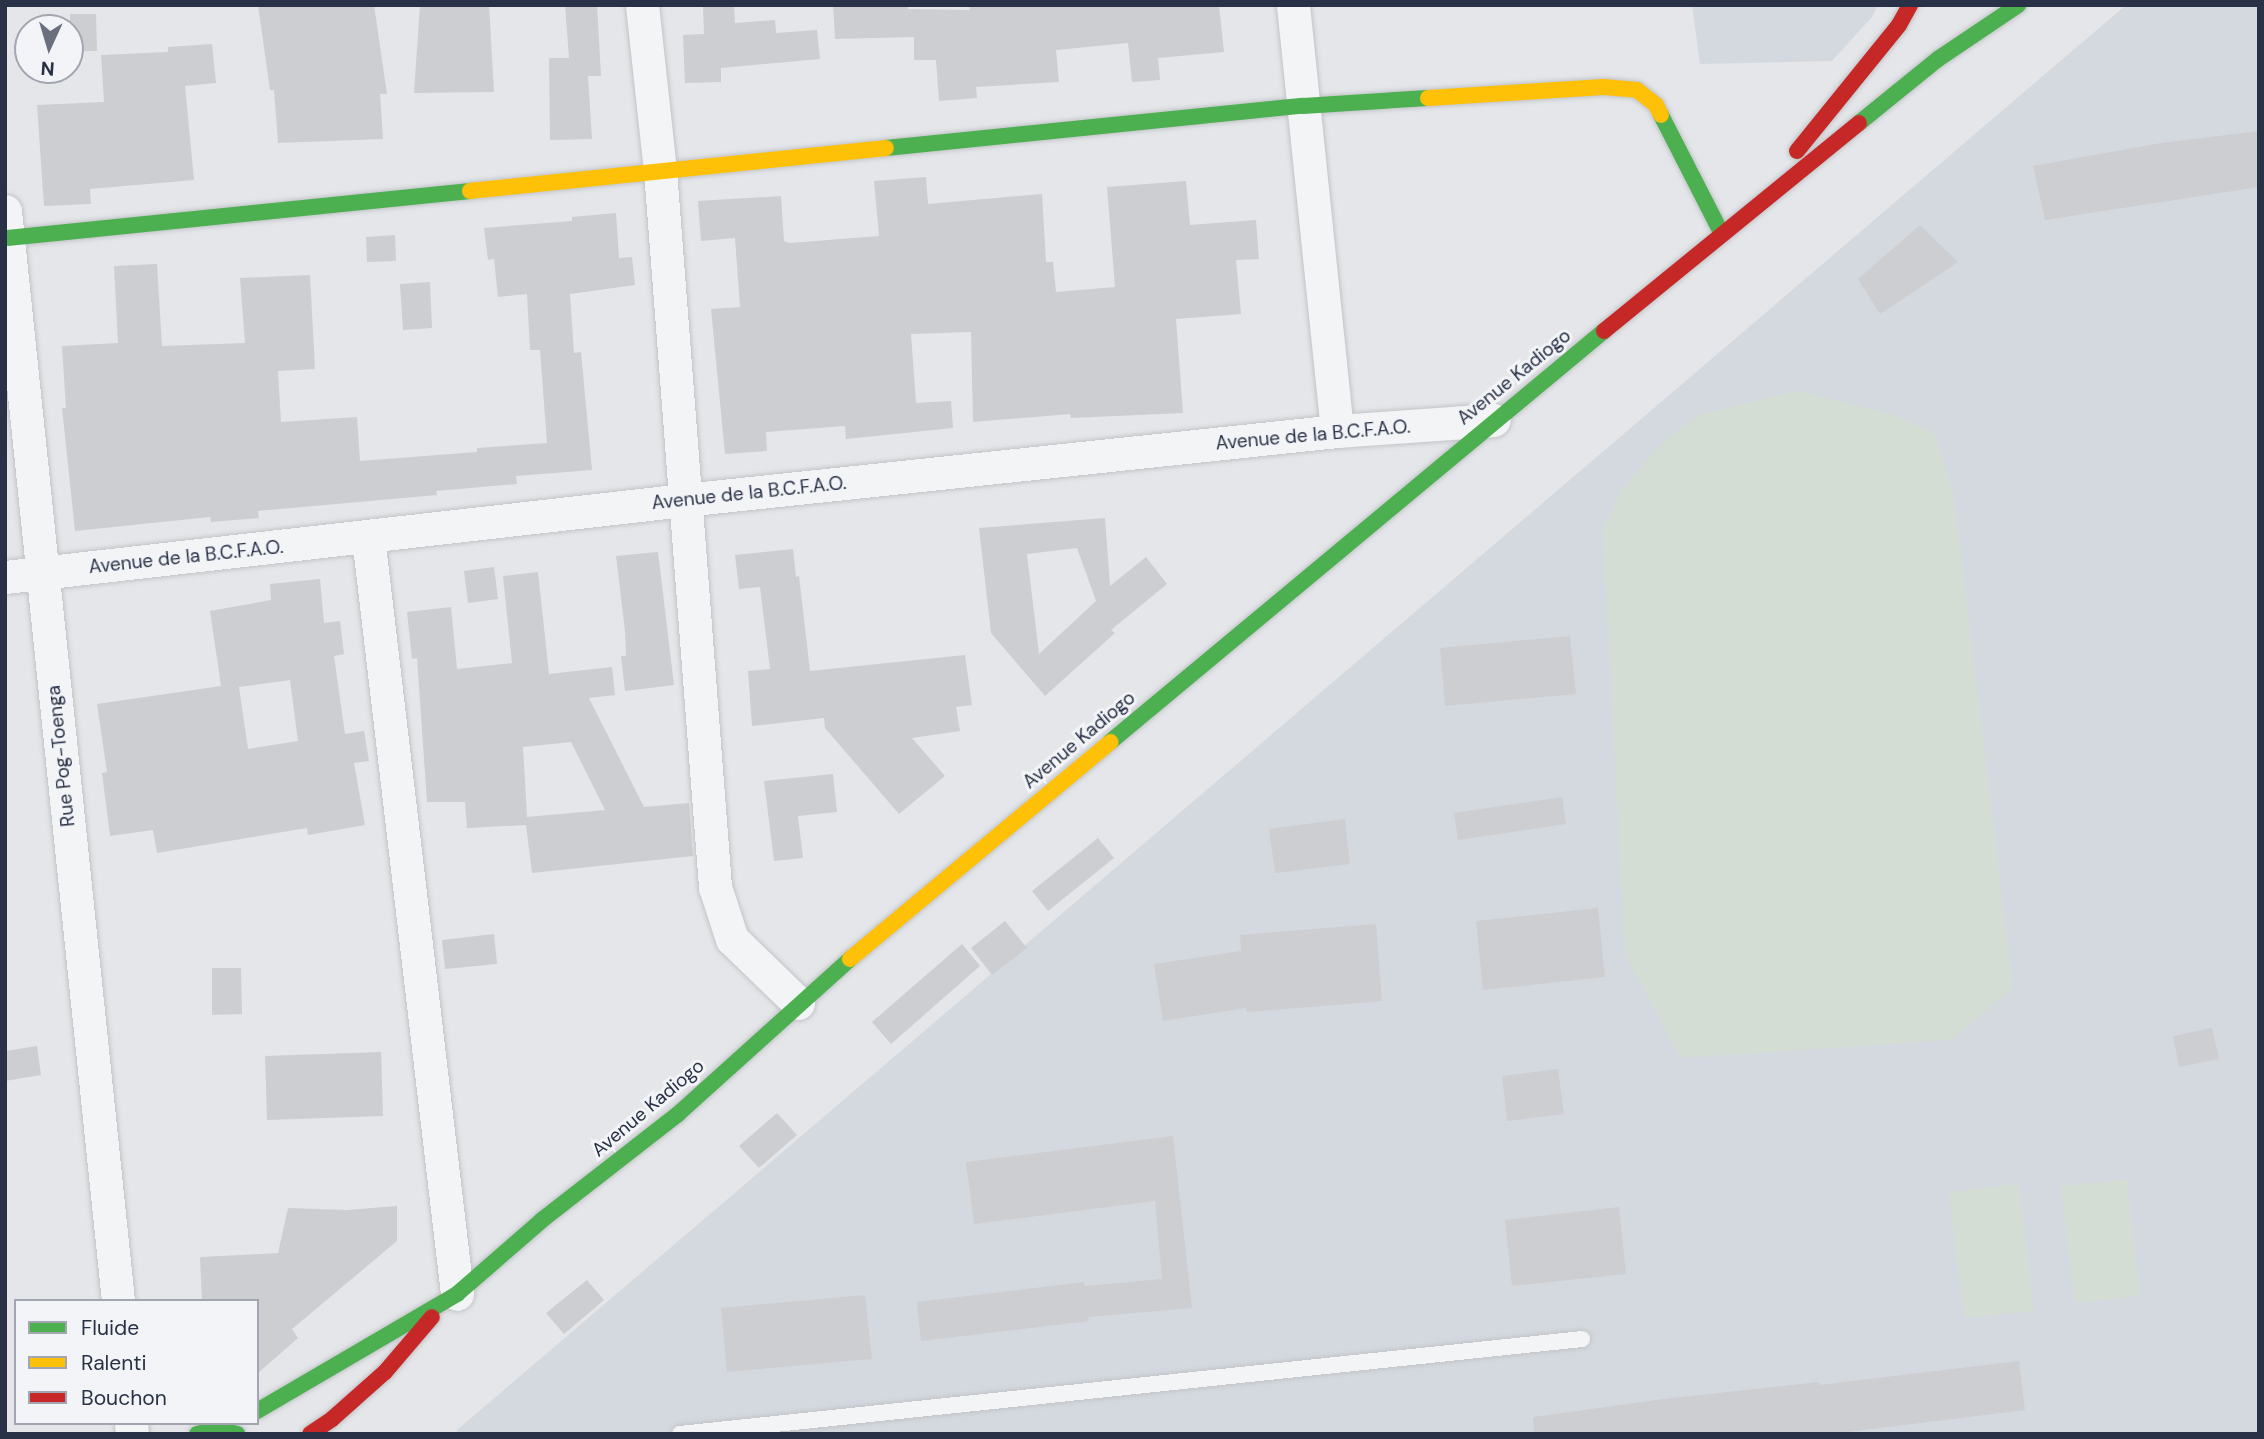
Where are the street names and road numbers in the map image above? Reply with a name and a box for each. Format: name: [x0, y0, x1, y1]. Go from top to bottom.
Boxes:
street label: Avenue Kadiogo: [1453, 324, 1575, 430]
street label: Avenue de la B.C.F.A.O.: [1215, 415, 1411, 455]
street label: Avenue de la B.C.F.A.O.: [651, 471, 847, 515]
street label: Avenue de la B.C.F.A.O.: [88, 535, 284, 579]
street label: Rue Pog-Toenga: [42, 684, 80, 828]
street label: Avenue Kadiogo: [1018, 686, 1140, 794]
street label: Avenue Kadiogo: [587, 1054, 709, 1162]

